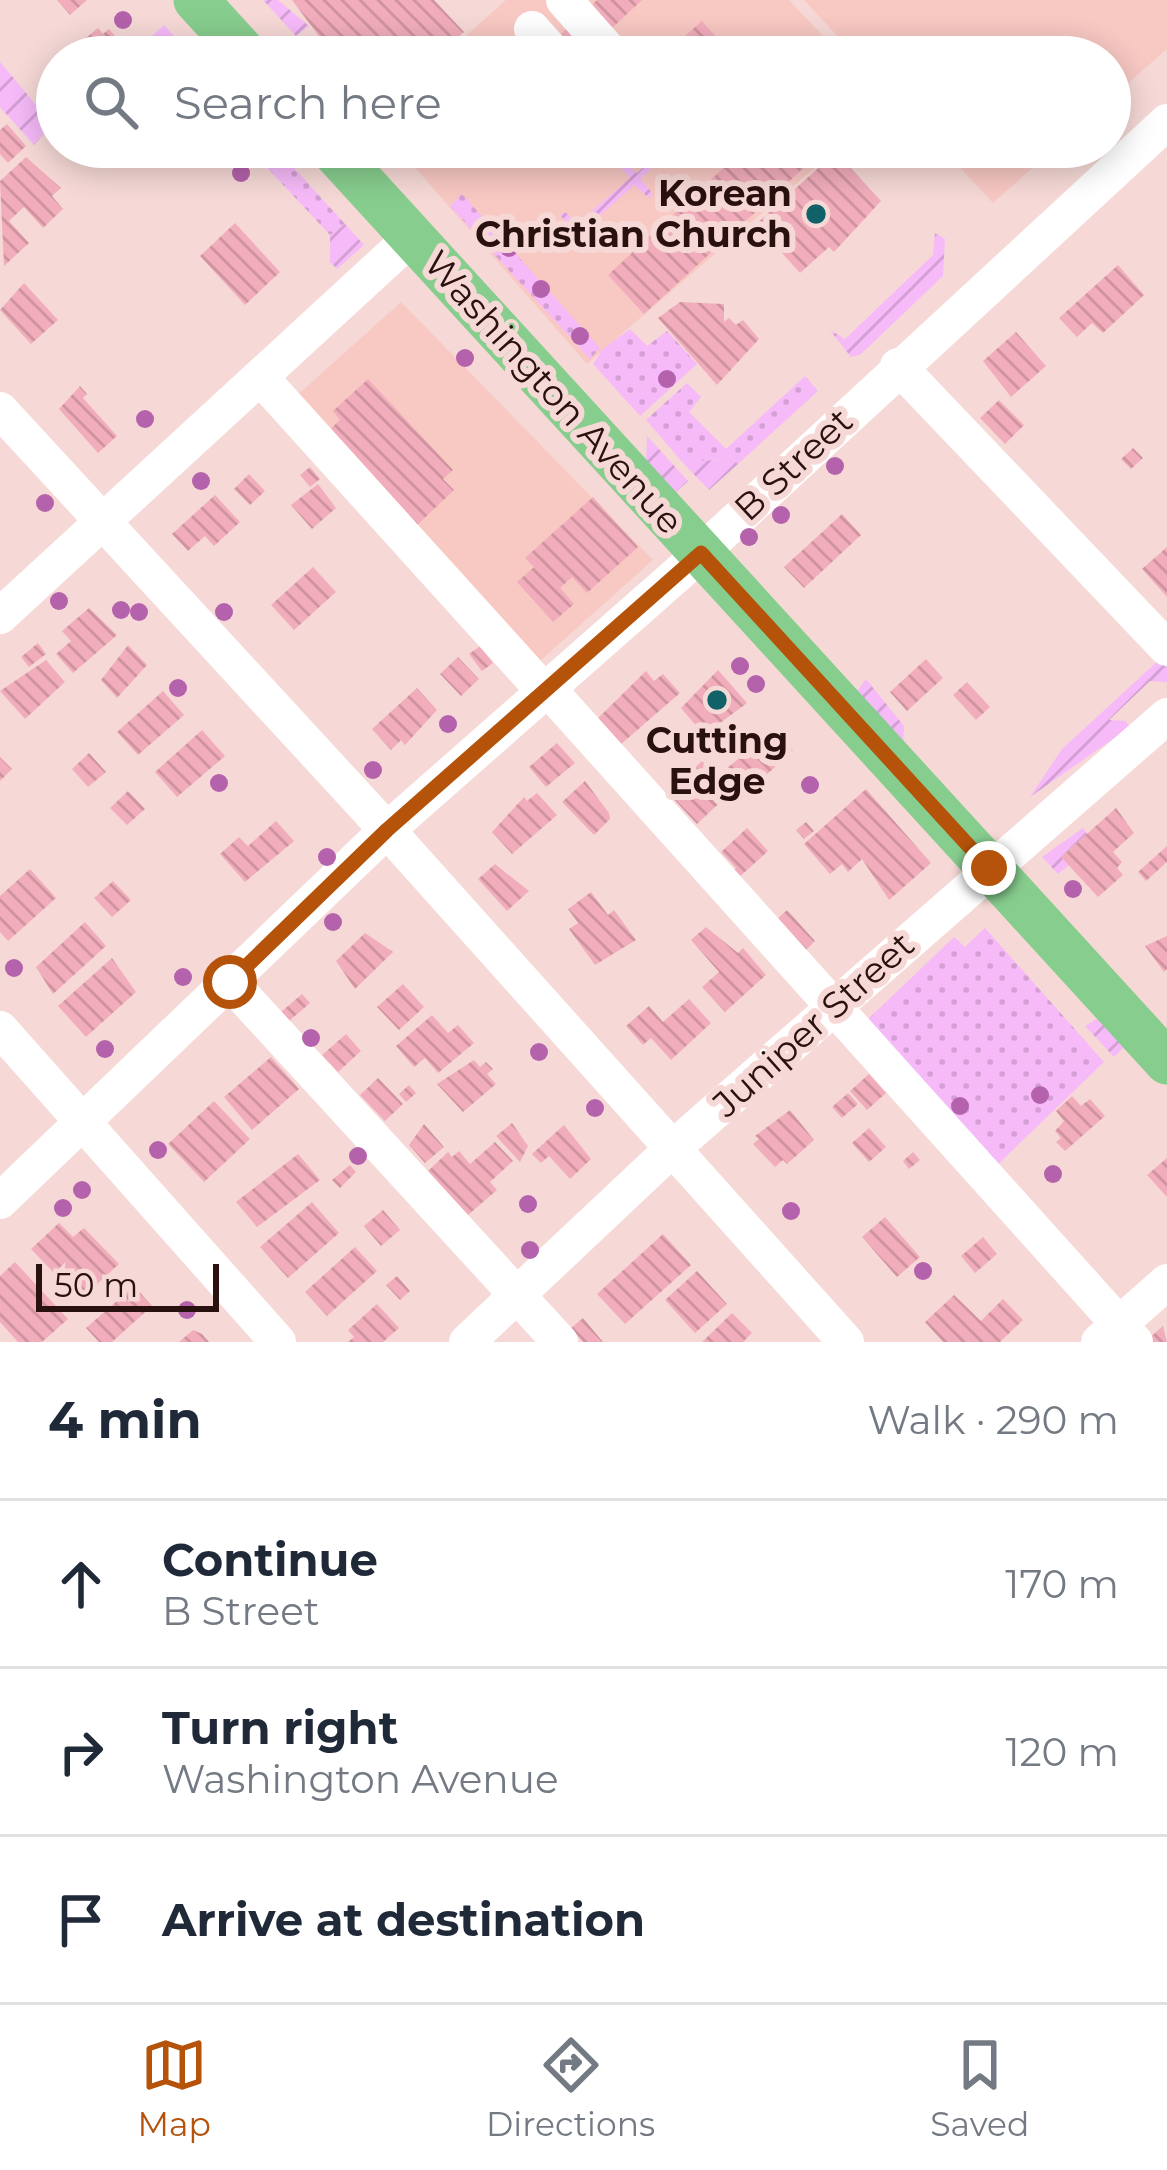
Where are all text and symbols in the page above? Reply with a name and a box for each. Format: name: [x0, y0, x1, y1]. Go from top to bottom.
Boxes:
search box: [36, 36, 1131, 168]
icon: search: [78, 69, 144, 135]
text: Search here: [174, 75, 442, 130]
place label: Korean Christian Church: [475, 171, 792, 256]
marker: Korean Christian Church: [803, 201, 829, 227]
street label: Washington Avenue: [415, 241, 693, 543]
street label: B Street: [725, 398, 861, 530]
marker: Cutting Edge: [704, 687, 730, 713]
place label: Cutting Edge: [646, 718, 788, 803]
route end: [962, 841, 1016, 895]
street label: Juniper Street: [703, 922, 923, 1126]
route start: [203, 955, 257, 1009]
scale bar: [36, 1258, 219, 1311]
text: 50 m: [54, 1265, 138, 1305]
text: 4 min: [48, 1389, 202, 1451]
text: Walk · 290 m: [867, 1396, 1119, 1444]
text: Continue: [162, 1532, 378, 1587]
icon: ahead: [48, 1551, 114, 1617]
text: 170 m: [1005, 1560, 1119, 1608]
text: B Street: [162, 1587, 320, 1635]
text: Turn right: [162, 1700, 398, 1755]
icon: right: [48, 1719, 114, 1785]
text: 120 m: [1005, 1728, 1119, 1776]
text: Washington Avenue: [162, 1755, 558, 1803]
icon: arrive: [48, 1887, 114, 1953]
text: Arrive at destination: [162, 1892, 645, 1947]
tab: Map: [138, 2032, 211, 2144]
tab: Directions: [486, 2032, 655, 2144]
tab: Saved: [930, 2032, 1029, 2144]

